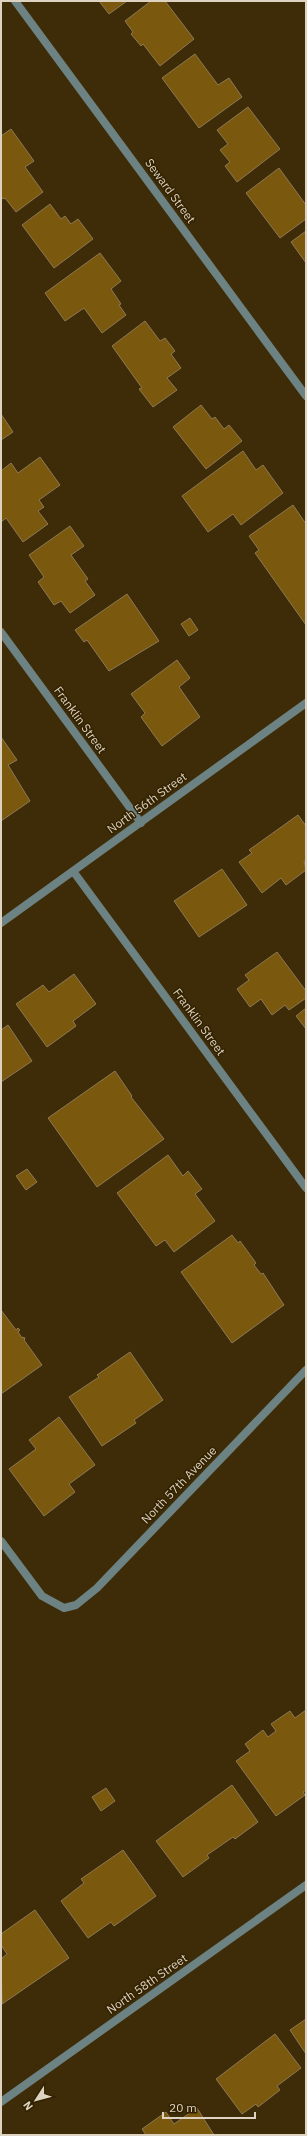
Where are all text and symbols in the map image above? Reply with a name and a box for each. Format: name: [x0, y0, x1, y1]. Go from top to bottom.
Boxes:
street label: Seward Street: [142, 156, 199, 226]
street label: Franklin Street: [51, 683, 110, 756]
street label: North 56th Street: [104, 769, 189, 836]
street label: Franklin Street: [170, 985, 229, 1058]
street label: North 57th Avenue: [138, 1443, 220, 1526]
street label: North 58th Street: [104, 1950, 190, 2017]
north arrow: [16, 2080, 56, 2120]
scale bar: [163, 2094, 255, 2120]
text: N: [20, 2099, 36, 2113]
text: 20 m: [169, 2100, 197, 2115]

